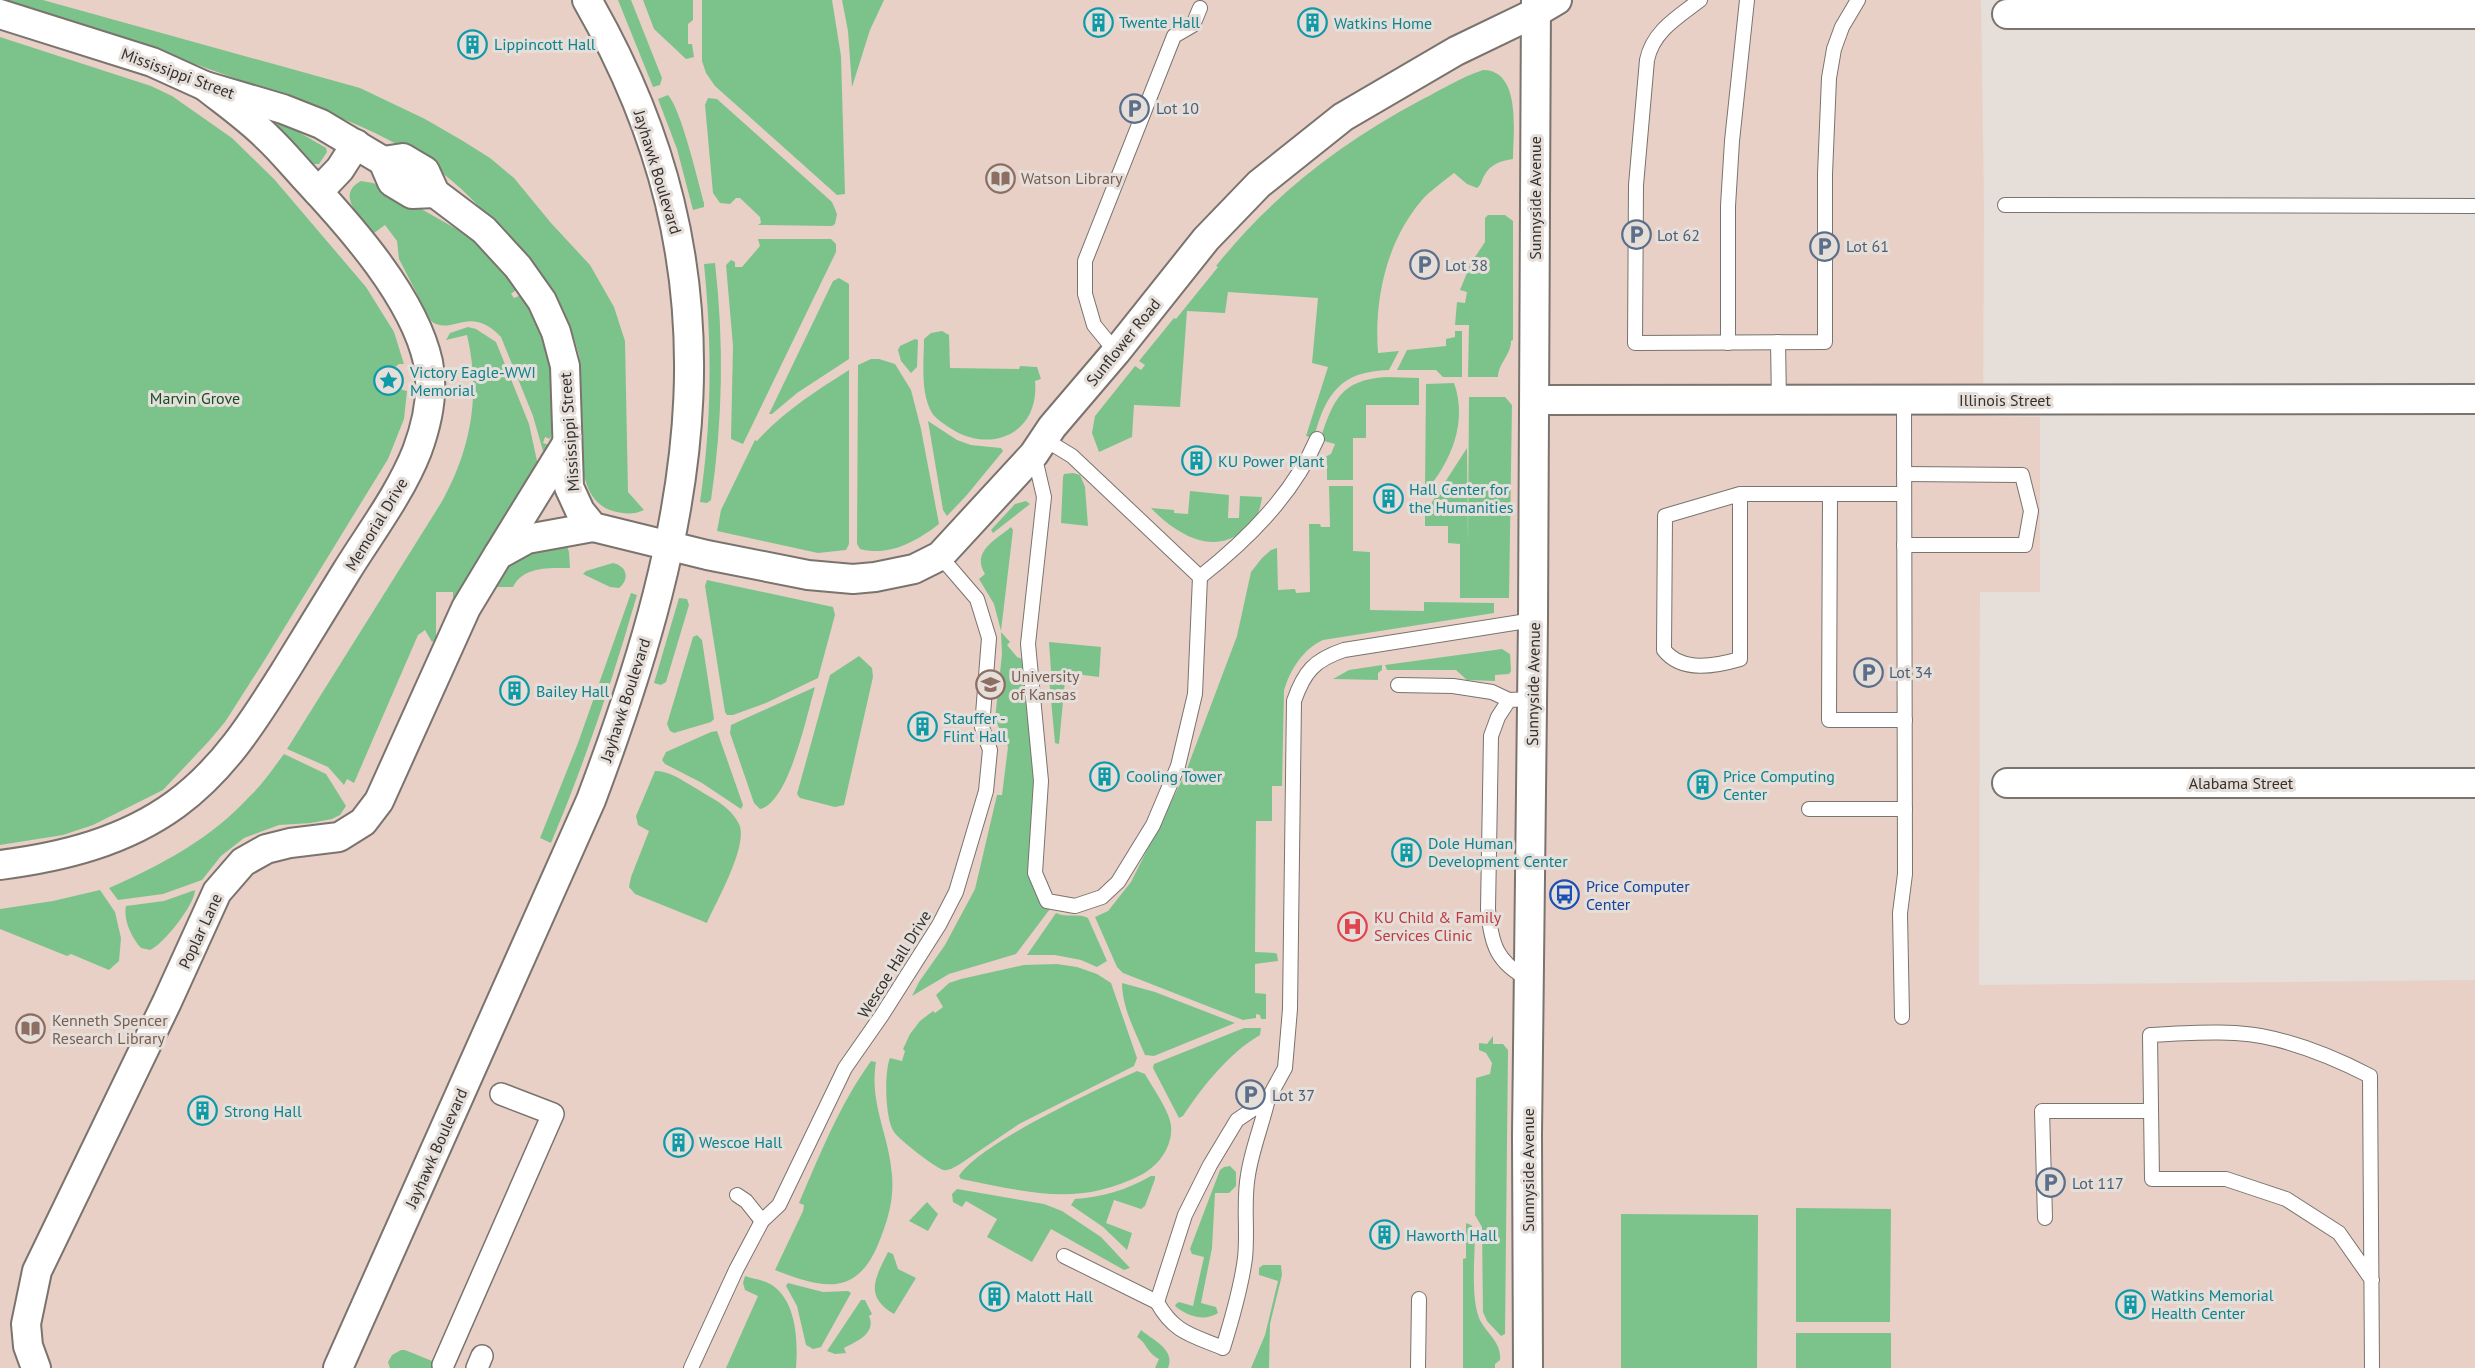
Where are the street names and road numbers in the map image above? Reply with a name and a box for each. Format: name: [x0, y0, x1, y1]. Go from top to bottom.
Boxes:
street label: Mississippi Street: [119, 43, 238, 103]
street label: Jayhawk Boulevard: [629, 107, 686, 236]
street label: Sunnyside Avenue: [1525, 136, 1545, 260]
street label: Sunflower Road: [1082, 294, 1164, 390]
street label: Mississippi Street: [555, 371, 583, 492]
street label: Illinois Street: [1959, 390, 2051, 410]
street label: Memorial Drive: [340, 474, 412, 574]
street label: Sunnyside Avenue: [1522, 622, 1544, 746]
street label: Jayhawk Boulevard: [595, 636, 654, 765]
street label: Alabama Street: [2189, 773, 2294, 793]
street label: Poplar Lane: [174, 890, 226, 972]
street label: Wescoe Hall Drive: [853, 906, 935, 1022]
street label: Jayhawk Boulevard: [400, 1085, 471, 1212]
street label: Sunnyside Avenue: [1518, 1108, 1538, 1232]

